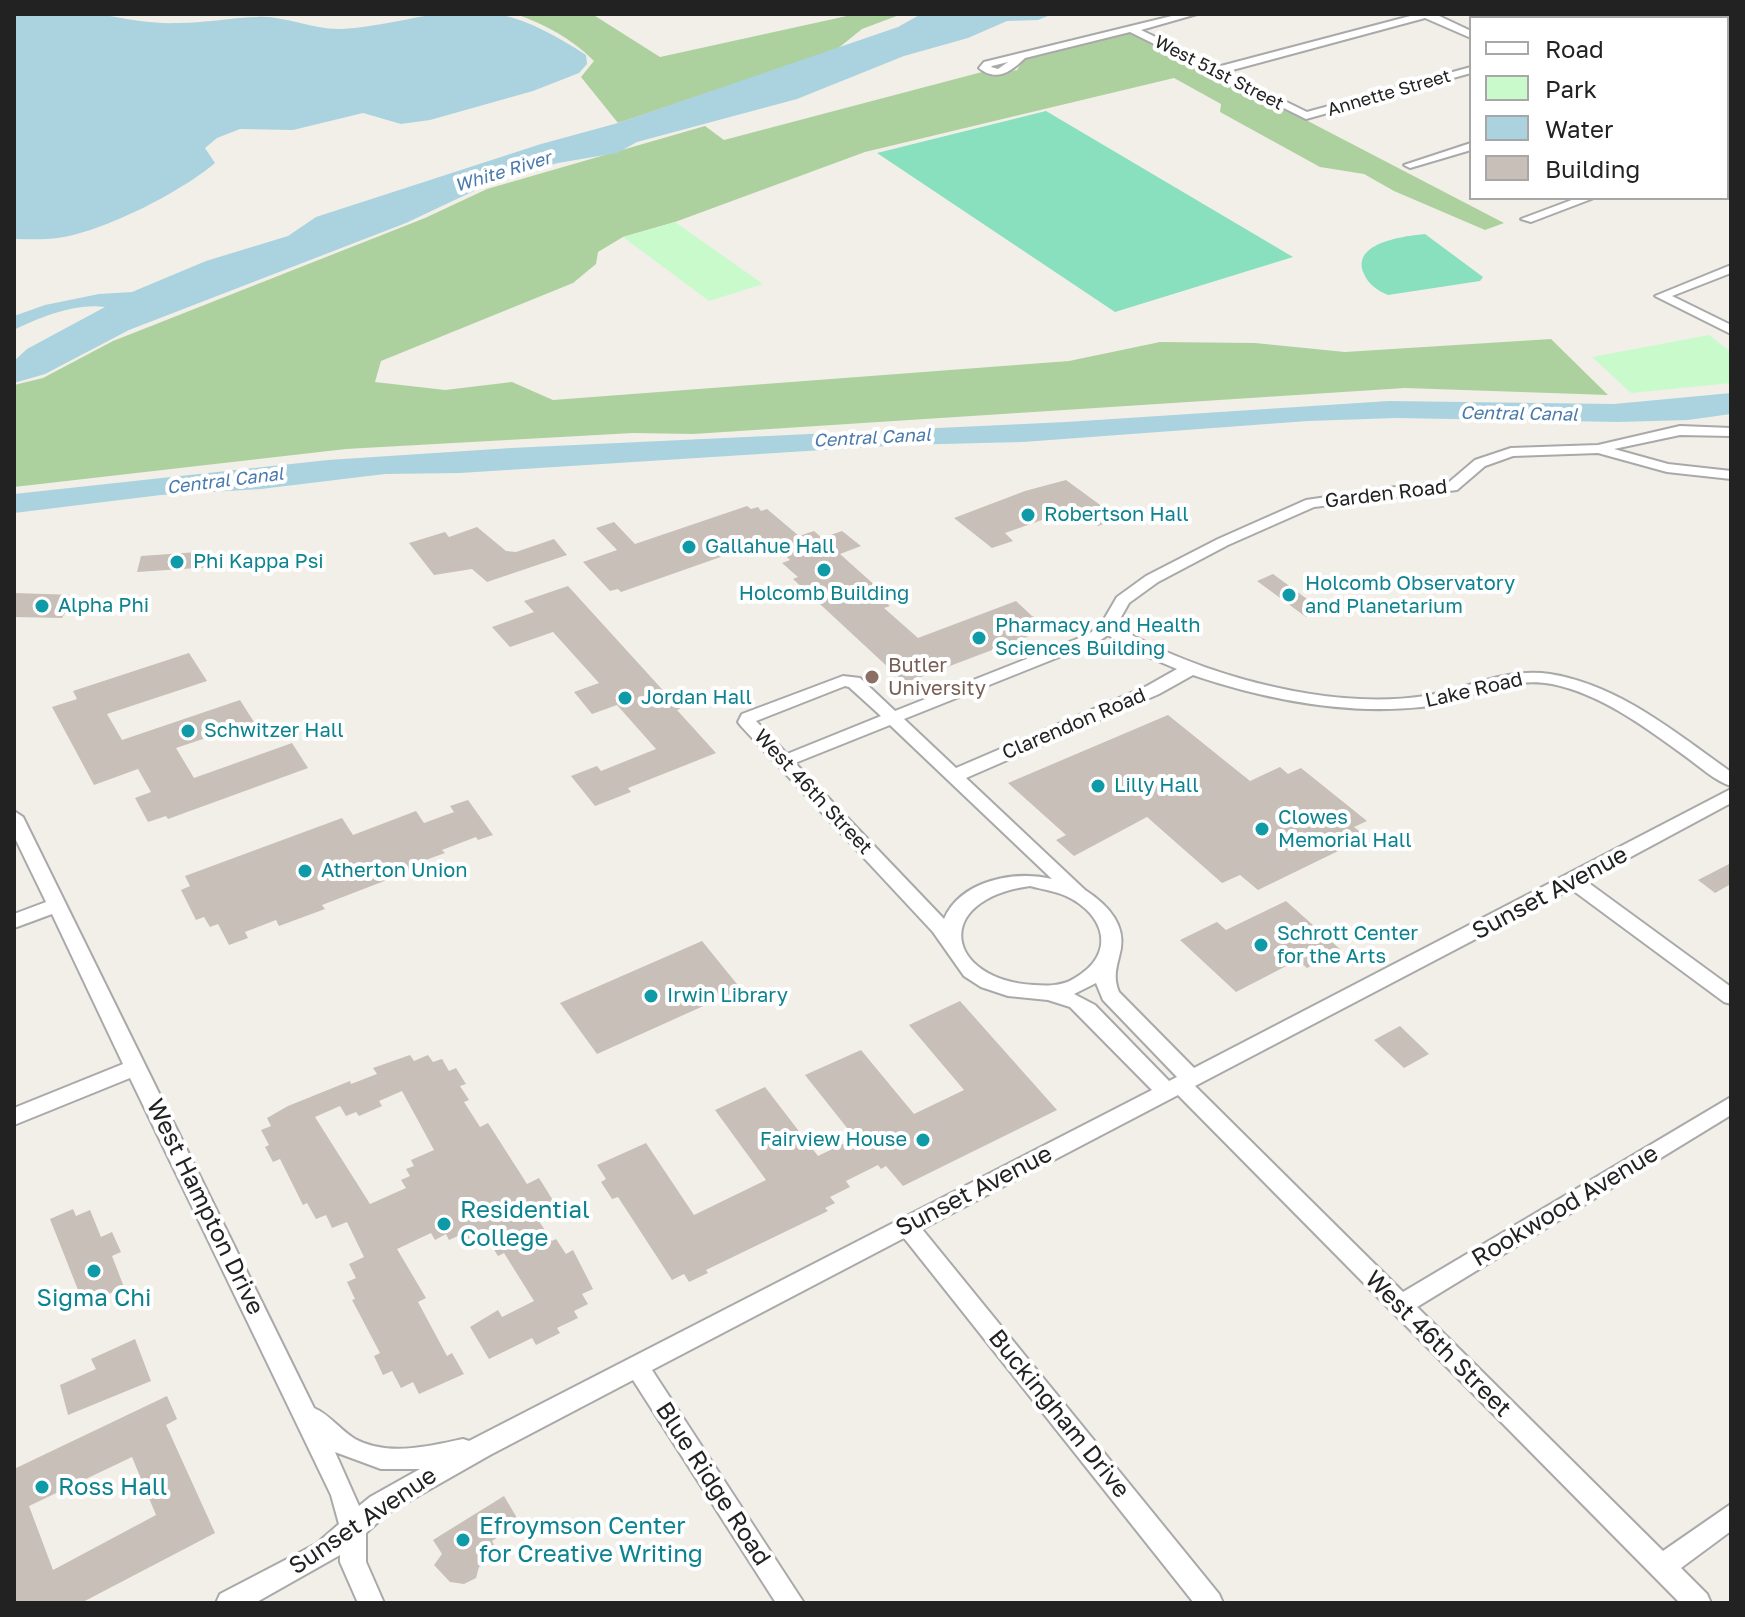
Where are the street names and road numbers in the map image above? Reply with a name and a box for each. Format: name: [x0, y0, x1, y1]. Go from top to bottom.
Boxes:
street label: West 51st Street: [1151, 31, 1287, 115]
street label: Annette Street: [1325, 65, 1453, 121]
street label: Garden Road: [1323, 475, 1449, 513]
street label: Lake Road: [1423, 667, 1525, 713]
street label: Clarendon Road: [999, 683, 1149, 765]
street label: West 46th Street: [749, 724, 877, 860]
street label: Sunset Avenue: [1467, 840, 1633, 946]
street label: West Hampton Drive: [140, 1094, 270, 1320]
street label: Sunset Avenue: [891, 1139, 1057, 1243]
street label: Rookwood Avenue: [1467, 1139, 1663, 1273]
street label: West 46th Street: [1359, 1265, 1517, 1423]
street label: Buckingham Drive: [982, 1324, 1136, 1504]
street label: Blue Ridge Road: [649, 1397, 777, 1571]
street label: Sunset Avenue: [284, 1461, 442, 1581]

